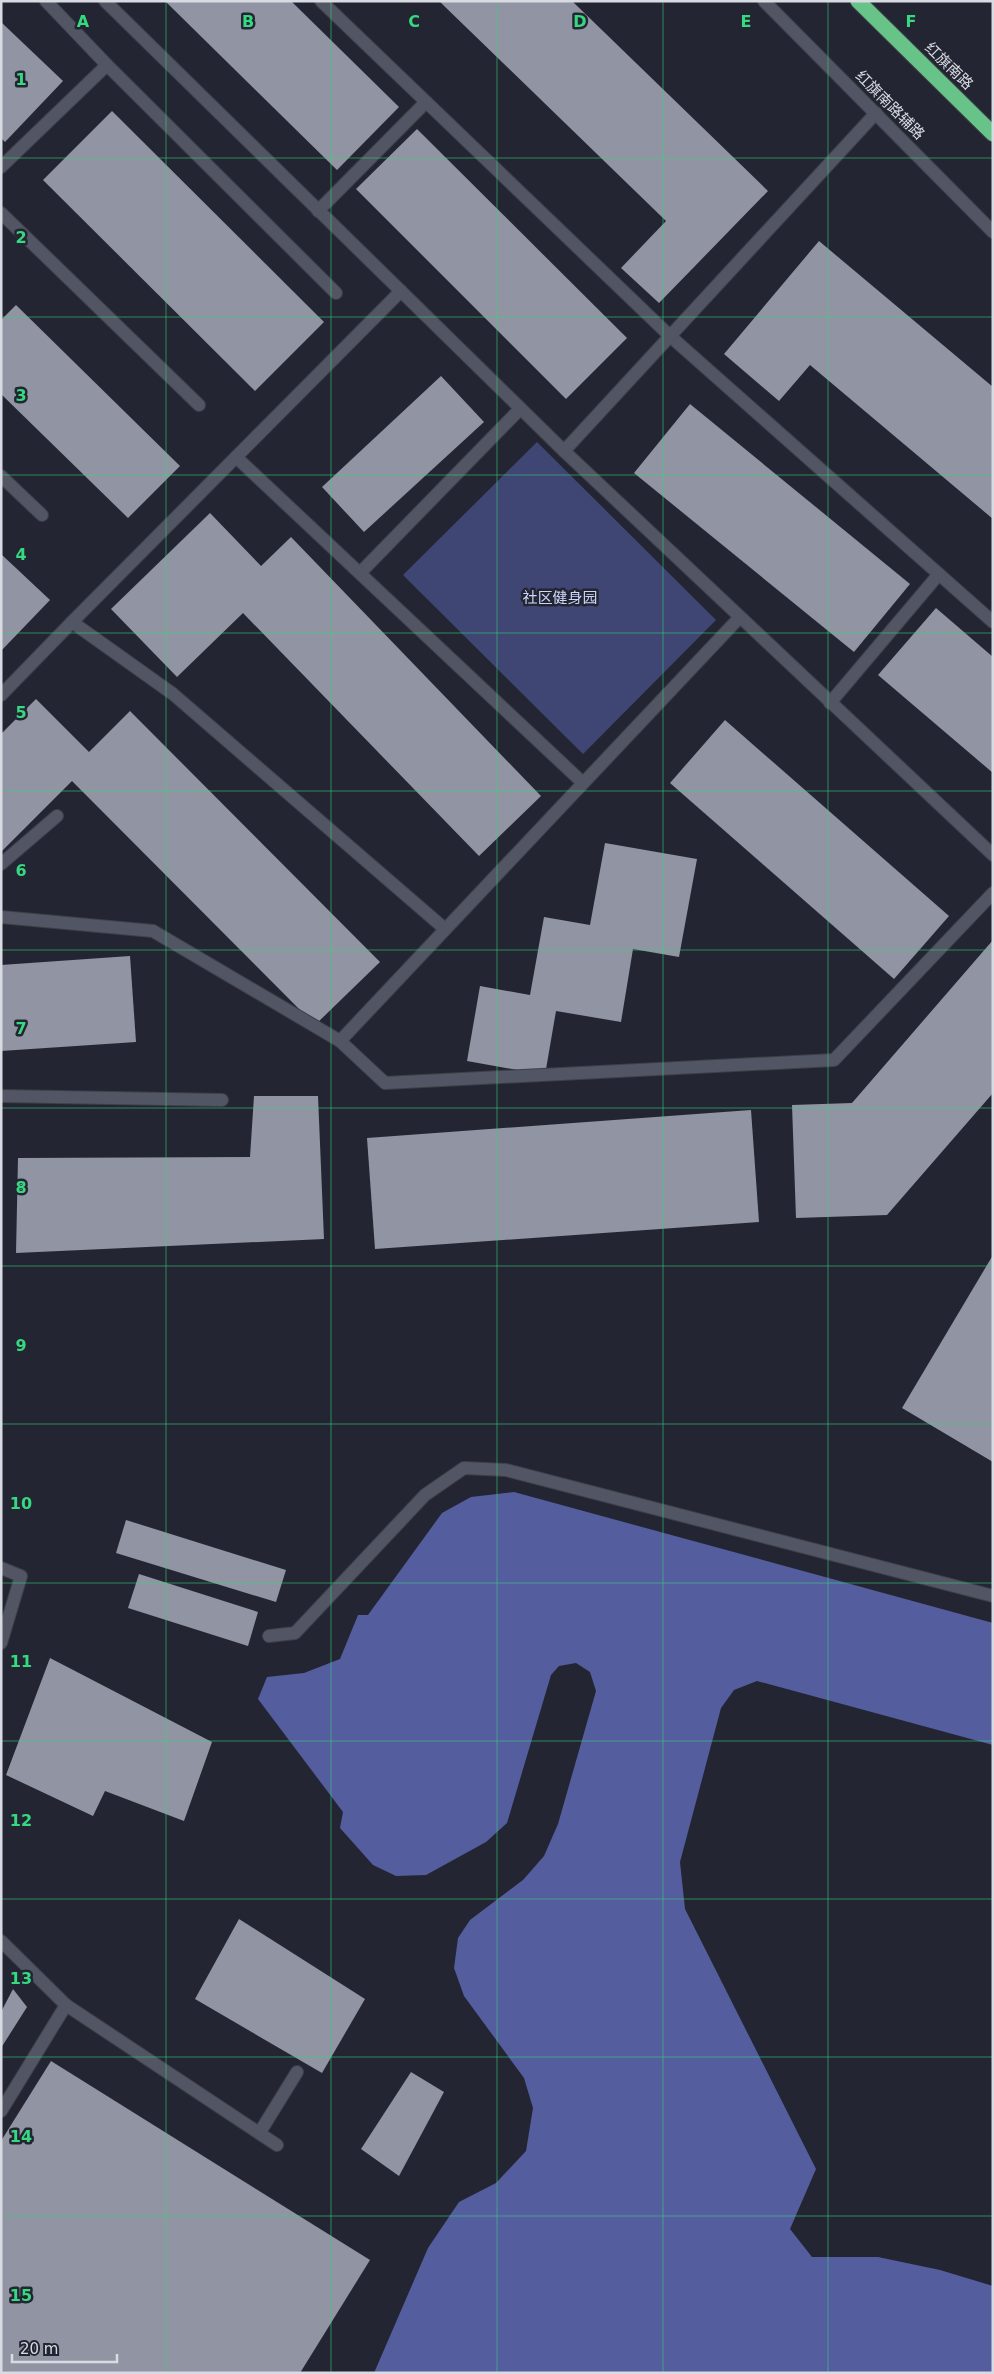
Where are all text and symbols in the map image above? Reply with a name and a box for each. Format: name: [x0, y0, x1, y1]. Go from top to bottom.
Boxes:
text: A: [77, 12, 90, 31]
text: B: [242, 12, 254, 31]
text: C: [408, 12, 420, 31]
text: D: [573, 12, 587, 31]
text: E: [741, 12, 751, 31]
text: F: [906, 12, 916, 31]
street label: 红旗南路: [921, 39, 977, 93]
street label: 红旗南路辅路: [852, 67, 928, 143]
text: 1: [15, 70, 27, 89]
text: 2: [15, 228, 27, 247]
text: 3: [15, 386, 27, 405]
text: 4: [15, 545, 27, 564]
park label: 社区健身园: [522, 589, 598, 607]
text: 5: [15, 703, 27, 722]
text: 6: [15, 861, 27, 880]
text: 7: [15, 1019, 27, 1038]
text: 8: [15, 1178, 27, 1197]
text: 9: [15, 1336, 27, 1355]
text: 10: [10, 1494, 32, 1513]
text: 11: [10, 1652, 32, 1671]
text: 12: [10, 1811, 32, 1830]
text: 13: [10, 1969, 32, 1988]
text: 14: [10, 2127, 32, 2146]
text: 15: [10, 2286, 32, 2305]
scale bar: [12, 2332, 118, 2364]
text: 20 m: [20, 2340, 58, 2358]

